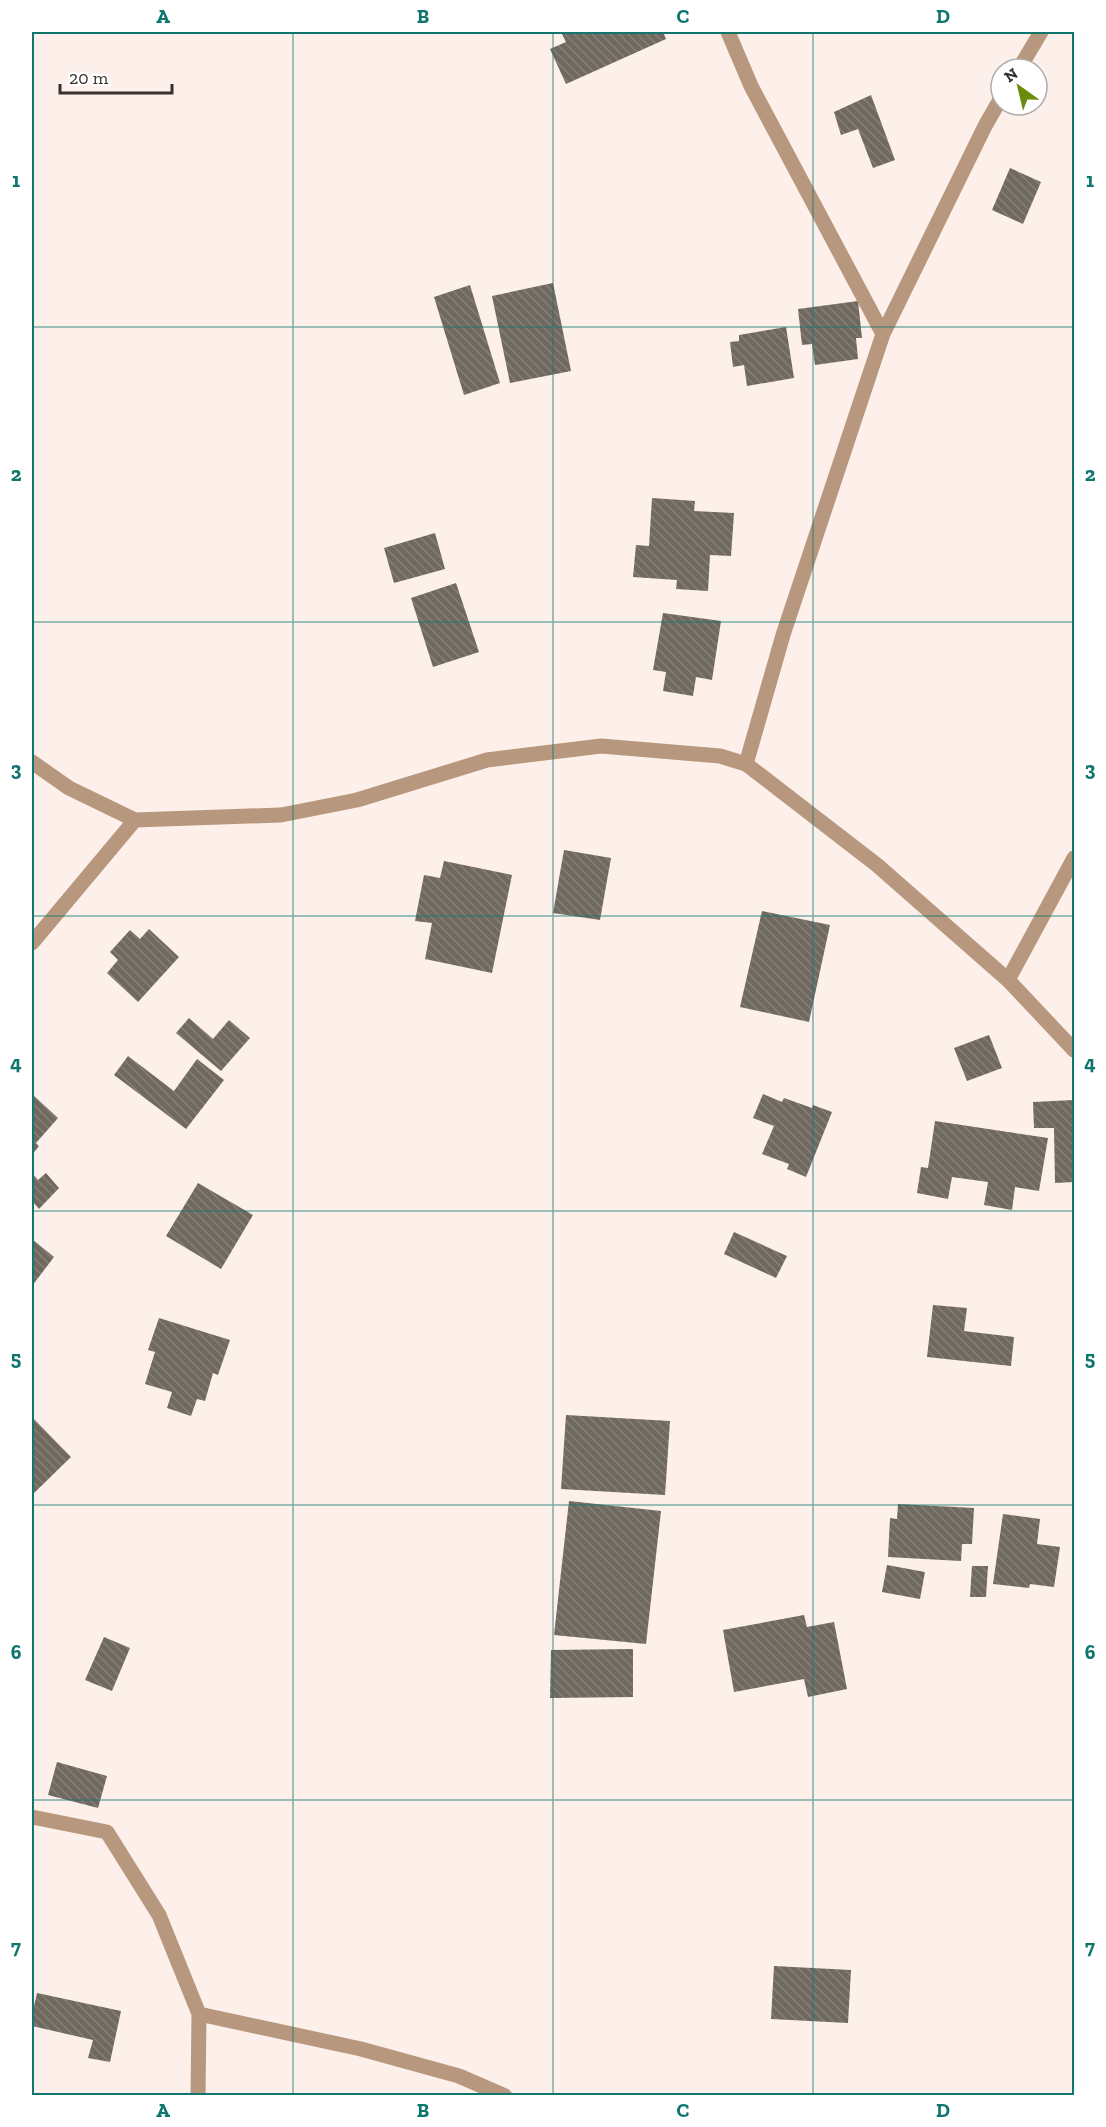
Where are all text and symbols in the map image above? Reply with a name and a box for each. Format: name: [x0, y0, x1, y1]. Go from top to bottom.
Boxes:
text: A: [156, 4, 170, 28]
text: B: [417, 4, 429, 28]
text: C: [677, 4, 690, 28]
text: D: [936, 4, 950, 28]
scale bar: [60, 57, 172, 95]
north arrow: [989, 57, 1049, 117]
text: N: [1001, 64, 1021, 86]
text: 20 m: [69, 67, 109, 89]
text: 1: [12, 168, 20, 192]
text: 1: [1086, 168, 1094, 192]
text: 2: [11, 462, 22, 486]
text: 2: [1085, 462, 1096, 486]
text: 3: [11, 757, 22, 781]
text: 3: [1085, 757, 1096, 781]
text: 4: [10, 1051, 22, 1075]
text: 4: [1084, 1051, 1096, 1075]
text: 5: [11, 1346, 21, 1370]
text: 5: [1085, 1346, 1095, 1370]
text: 6: [11, 1640, 22, 1664]
text: 6: [1085, 1640, 1096, 1664]
text: 7: [11, 1935, 21, 1959]
text: 7: [1085, 1935, 1095, 1959]
text: A: [156, 2098, 170, 2122]
text: B: [417, 2098, 429, 2122]
text: C: [677, 2098, 690, 2122]
text: D: [936, 2098, 950, 2122]

